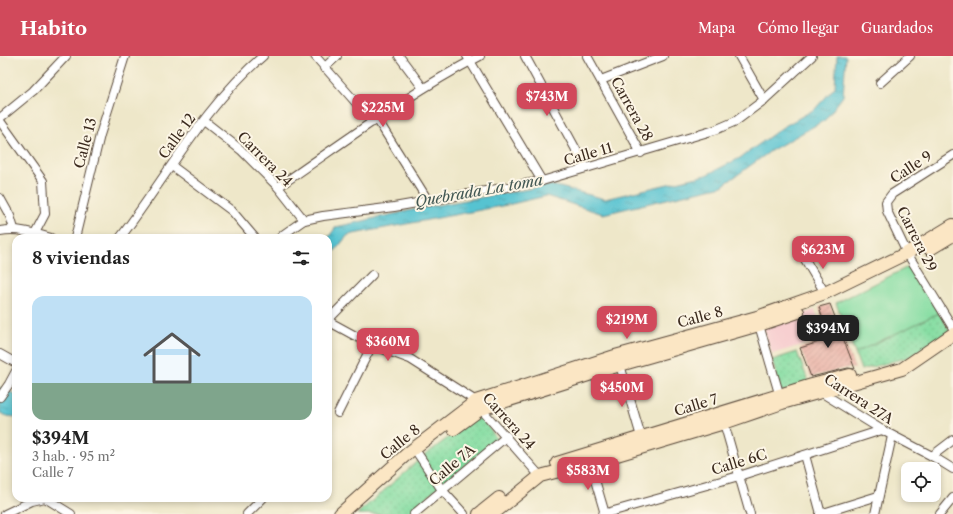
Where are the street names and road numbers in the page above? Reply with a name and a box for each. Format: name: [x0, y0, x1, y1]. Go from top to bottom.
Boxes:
street label: Carrera 28: [607, 74, 657, 144]
street label: Calle 12: [154, 110, 200, 162]
street label: Calle 13: [70, 116, 100, 170]
street label: Carrera 24: [234, 128, 296, 190]
street label: Calle 11: [562, 138, 615, 170]
street label: Calle 9: [887, 147, 935, 187]
street label: Carrera 29: [893, 203, 941, 275]
street label: Calle 8: [675, 302, 725, 332]
street label: Carrera 27A: [821, 370, 898, 428]
street label: Carrera 24: [479, 389, 539, 453]
street label: Calle 7: [672, 390, 720, 420]
street label: Calle 8: [376, 420, 424, 464]
street label: Calle 7A: [425, 440, 479, 490]
street label: Calle 6C: [709, 445, 769, 479]

